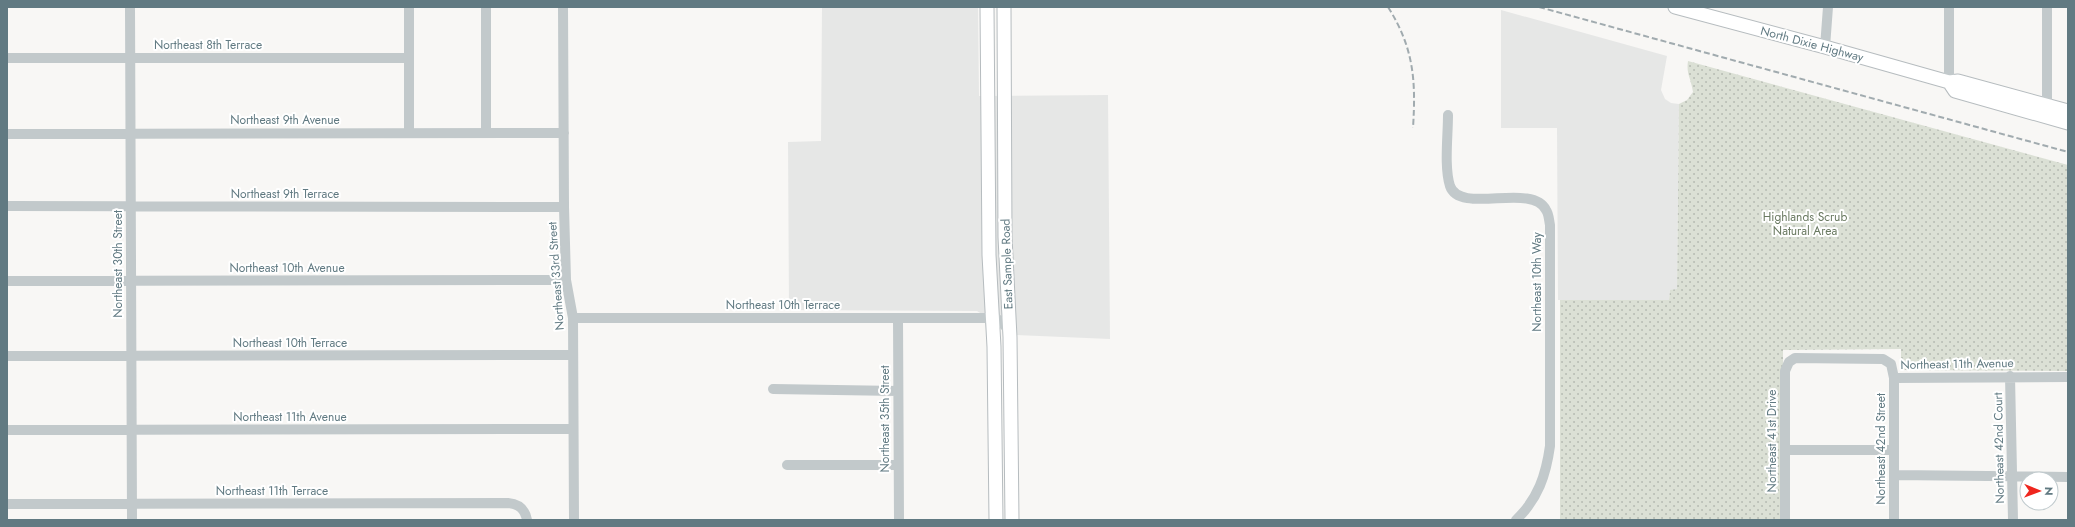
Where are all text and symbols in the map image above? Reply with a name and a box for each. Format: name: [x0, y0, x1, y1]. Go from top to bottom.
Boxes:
street label: North Dixie Highway: [1759, 22, 1866, 67]
street label: Northeast 8th Terrace: [154, 36, 262, 54]
street label: Northeast 9th Avenue: [230, 111, 340, 129]
street label: Northeast 9th Terrace: [231, 185, 339, 203]
park label: Highlands Scrub Natural Area: [1763, 208, 1847, 240]
street label: Northeast 30th Street: [109, 210, 127, 318]
street label: East Sample Road: [996, 218, 1018, 310]
street label: Northeast 33rd Street: [543, 221, 569, 331]
street label: Northeast 10th Way: [1528, 232, 1546, 332]
street label: Northeast 10th Avenue: [229, 259, 345, 277]
street label: Northeast 10th Terrace: [726, 296, 840, 314]
street label: Northeast 10th Terrace: [233, 334, 347, 352]
street label: Northeast 11th Avenue: [1900, 354, 2014, 374]
street label: Northeast 35th Street: [876, 365, 894, 473]
street label: Northeast 41st Drive: [1763, 390, 1781, 492]
street label: Northeast 42nd Court: [1989, 392, 2009, 504]
street label: Northeast 42nd Street: [1872, 393, 1890, 505]
street label: Northeast 11th Avenue: [233, 408, 347, 426]
north arrow: [2019, 471, 2059, 511]
street label: Northeast 11th Terrace: [216, 482, 328, 500]
text: N: [2041, 487, 2057, 496]

